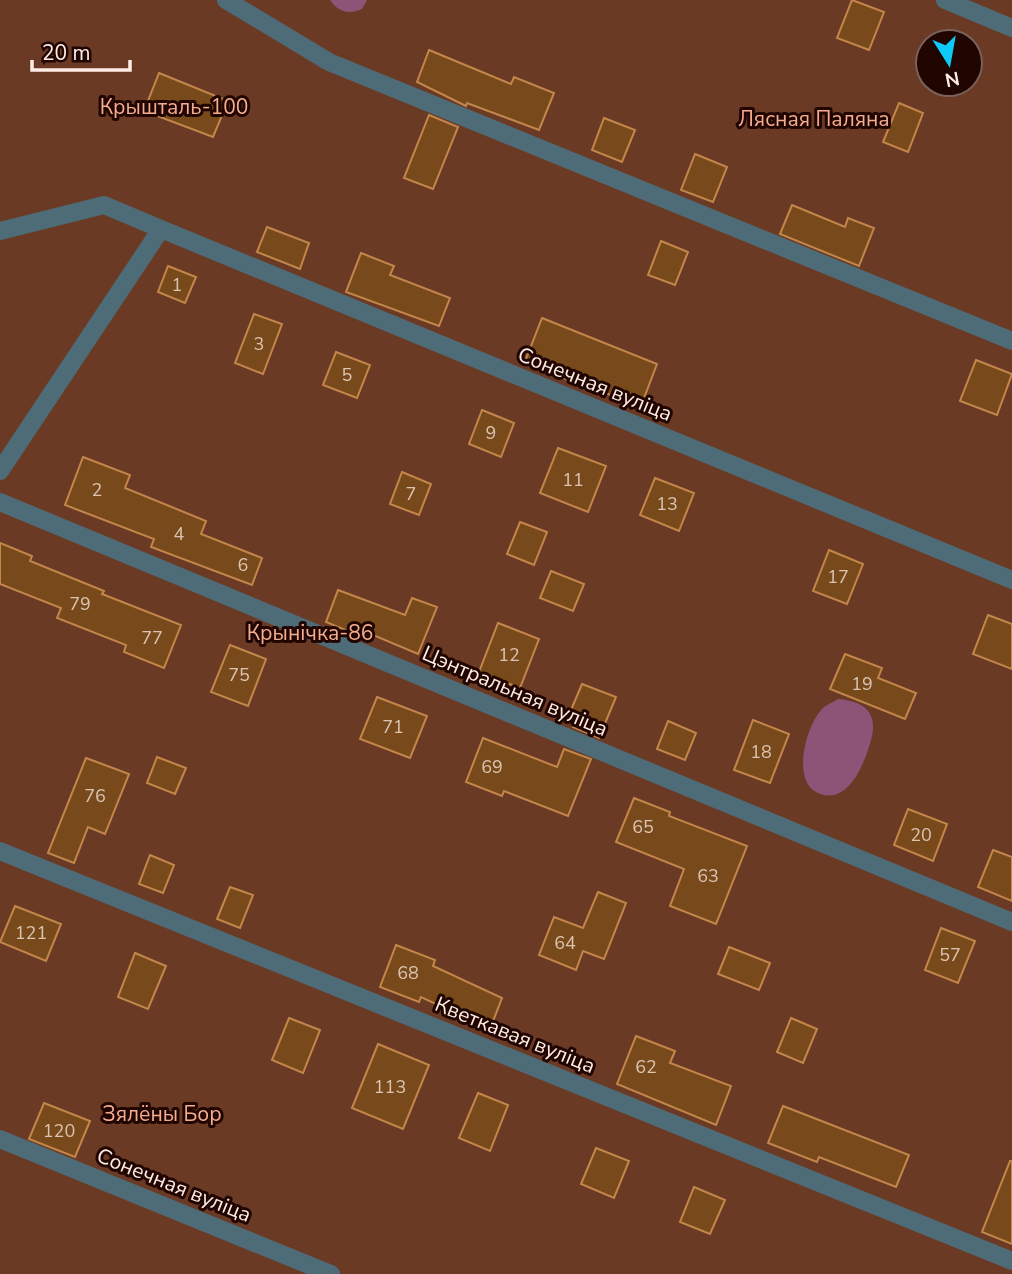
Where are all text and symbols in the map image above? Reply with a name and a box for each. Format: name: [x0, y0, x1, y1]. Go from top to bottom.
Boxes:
scale bar: [32, 28, 130, 72]
north arrow: [914, 28, 984, 98]
text: 20 m: [42, 39, 91, 67]
text: N: [943, 65, 962, 93]
park label: Крышталь-100: [100, 93, 248, 121]
park label: Лясная Паляна: [738, 105, 890, 133]
house number: 1: [172, 273, 182, 297]
house number: 3: [254, 332, 264, 356]
street label: Сонечная вуліца: [514, 340, 676, 428]
house number: 5: [342, 363, 352, 387]
house number: 9: [486, 421, 496, 445]
house number: 11: [562, 468, 584, 492]
house number: 2: [92, 478, 102, 502]
house number: 7: [406, 482, 416, 506]
house number: 13: [656, 492, 678, 516]
house number: 4: [174, 522, 185, 546]
house number: 6: [238, 553, 248, 577]
house number: 17: [827, 565, 849, 589]
house number: 79: [69, 592, 91, 616]
park label: Крынічка-86: [247, 619, 373, 647]
house number: 77: [141, 626, 163, 650]
street label: Цэнтральная вуліца: [418, 639, 612, 743]
house number: 12: [498, 643, 520, 667]
house number: 75: [228, 663, 250, 687]
house number: 19: [851, 672, 873, 696]
house number: 71: [382, 715, 404, 739]
house number: 18: [750, 740, 772, 764]
house number: 69: [481, 755, 503, 779]
house number: 76: [84, 784, 106, 808]
house number: 65: [632, 815, 654, 839]
house number: 20: [910, 823, 932, 847]
house number: 63: [697, 864, 719, 888]
house number: 121: [15, 921, 47, 945]
house number: 64: [554, 931, 576, 955]
house number: 57: [939, 943, 961, 967]
house number: 68: [397, 961, 419, 985]
street label: Кветкавая вуліца: [431, 990, 599, 1080]
house number: 62: [635, 1055, 657, 1079]
house number: 113: [374, 1075, 406, 1099]
park label: Зялёны Бор: [102, 1100, 222, 1128]
house number: 120: [43, 1119, 75, 1143]
street label: Сонечная вуліца: [93, 1141, 255, 1229]

